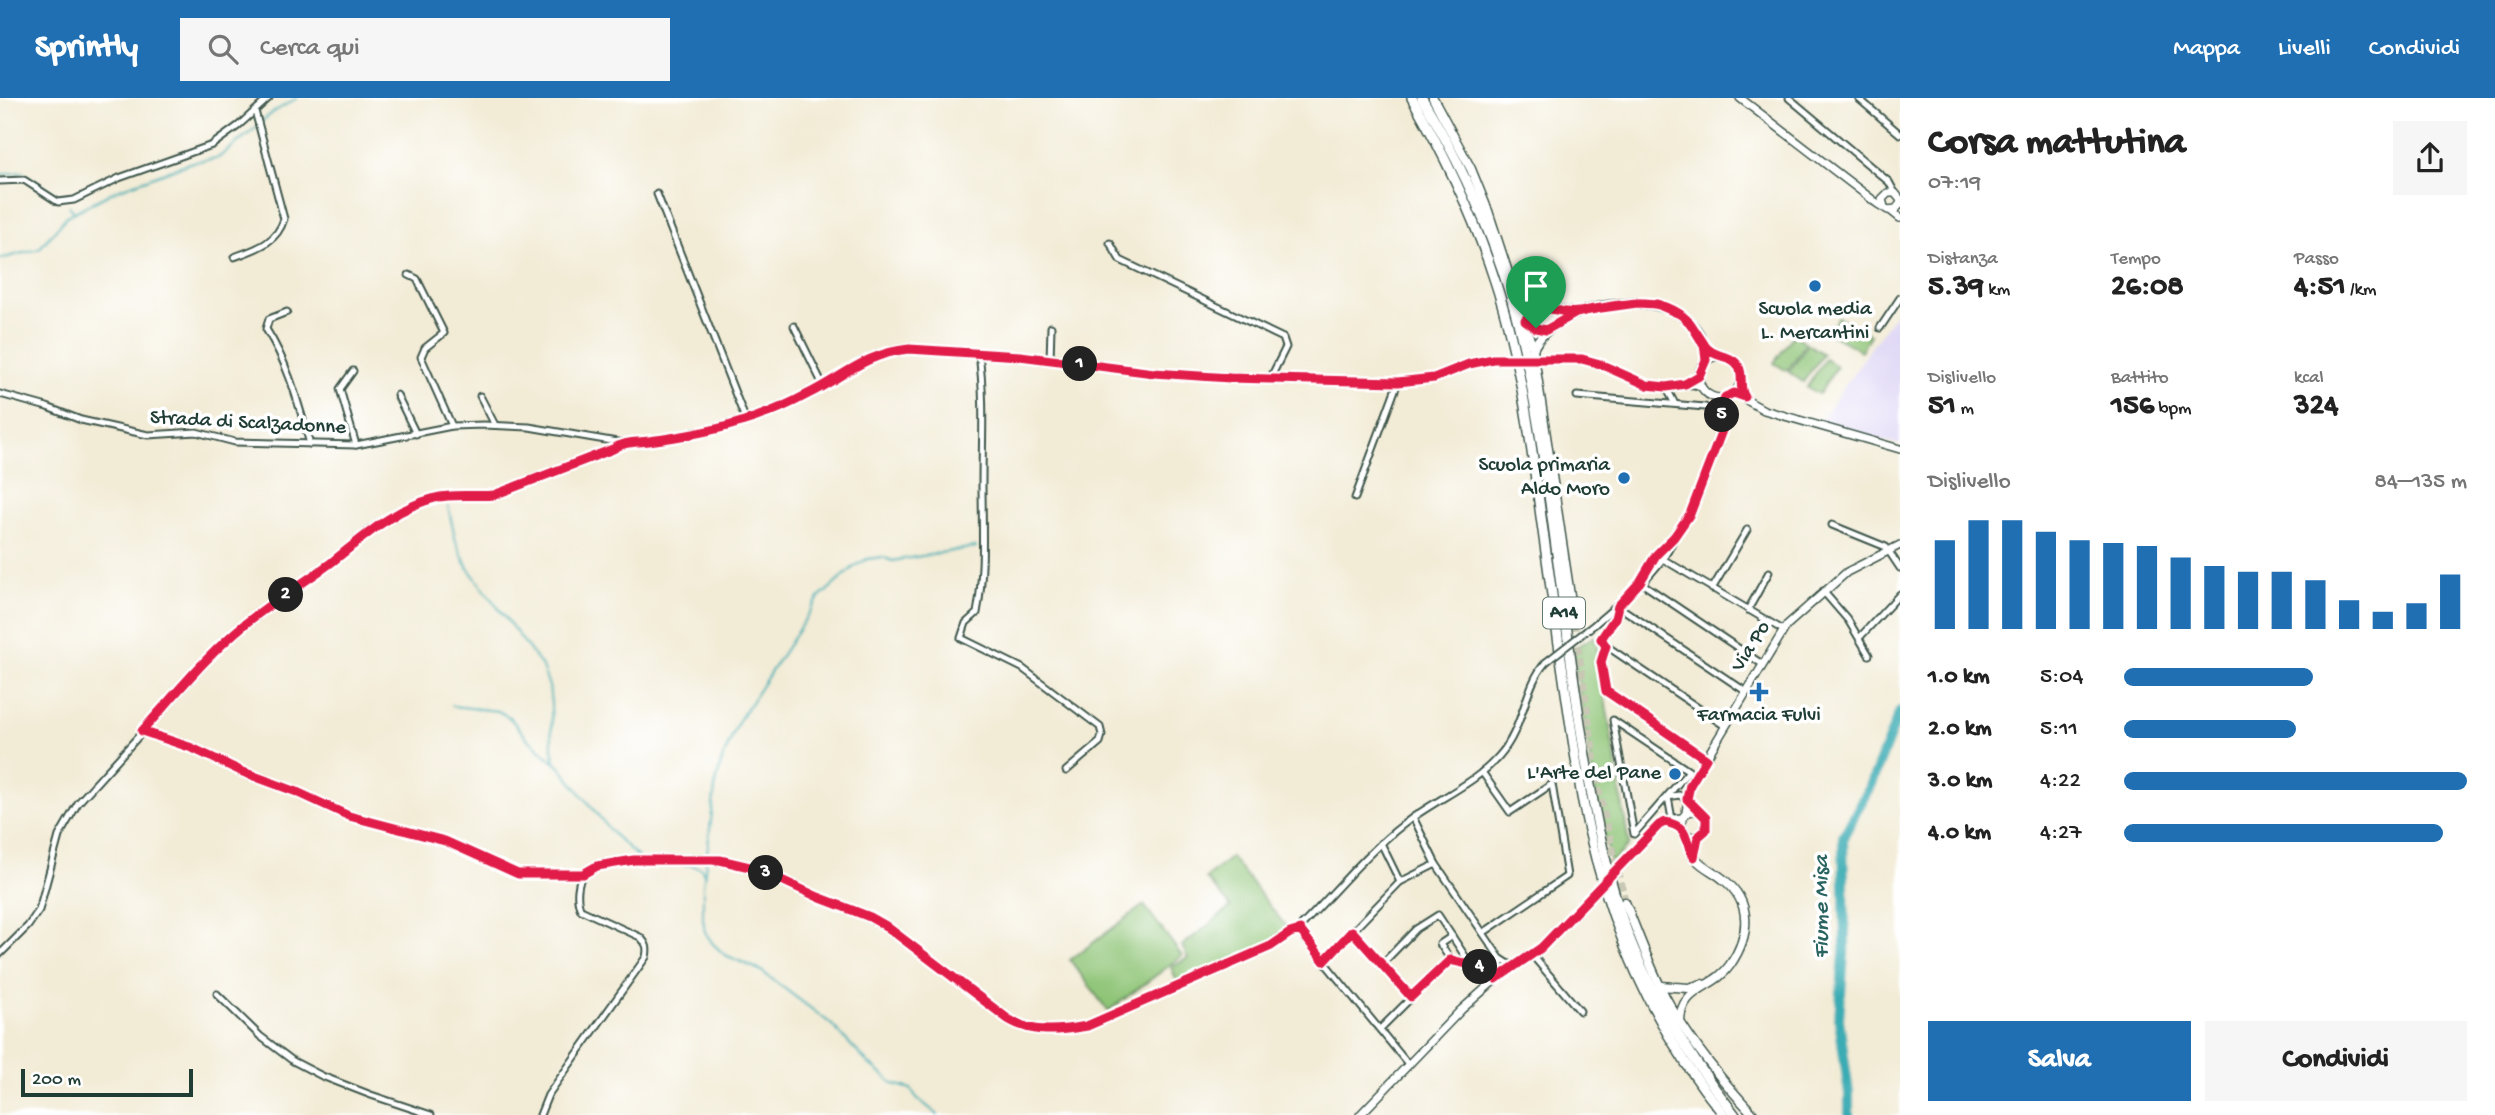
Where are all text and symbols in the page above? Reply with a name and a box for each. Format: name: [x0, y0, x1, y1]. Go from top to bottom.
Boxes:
search box: [180, 18, 670, 81]
text: Sprintly: [35, 30, 138, 68]
icon: search: [204, 30, 242, 68]
text: Cerca qui: [260, 34, 360, 65]
text: Mappa: [2173, 35, 2240, 64]
text: Livelli: [2278, 35, 2331, 64]
text: Condividi: [2369, 35, 2460, 64]
button: share: [2393, 121, 2467, 195]
text: Corsa mattutina: [1928, 122, 2186, 166]
text: 07:19: [1928, 170, 1981, 197]
text: Distanza: [1928, 248, 1998, 271]
text: Tempo: [2111, 248, 2161, 271]
text: Passo: [2294, 248, 2339, 271]
pin: [1506, 256, 1566, 328]
icon: arrive: [1517, 267, 1555, 305]
text: 5.39: [1928, 271, 1984, 306]
text: 26:08: [2111, 271, 2184, 306]
text: 4:51: [2294, 271, 2346, 306]
marker: Scuola media L. Mercantini: [1807, 278, 1823, 294]
text: km: [1984, 279, 2010, 302]
text: /km: [2346, 279, 2377, 302]
place label: Scuola media L. Mercantini: [1758, 298, 1873, 347]
pin: 1: [1062, 346, 1098, 382]
text: 1: [1076, 352, 1083, 375]
text: Dislivello: [1928, 367, 1996, 390]
text: Battito: [2111, 367, 2169, 390]
text: kcal: [2294, 367, 2324, 390]
text: 51: [1928, 390, 1956, 425]
text: 156: [2111, 390, 2154, 425]
text: 324: [2294, 390, 2338, 425]
pin: 5: [1704, 398, 1740, 432]
text: m: [1956, 398, 1974, 421]
text: bpm: [2154, 398, 2191, 421]
text: 5: [1717, 403, 1727, 426]
street label: Strada di Scalzadonne: [149, 406, 348, 442]
place label: Scuola primaria Aldo Moro: [1479, 454, 1611, 503]
text: Dislivello: [1928, 469, 2011, 496]
text: 84–135 m: [2374, 469, 2467, 496]
marker: Scuola primaria Aldo Moro: [1616, 470, 1632, 486]
pin: 2: [268, 578, 304, 612]
text: 2: [281, 583, 290, 606]
road number: A14: [1543, 598, 1585, 628]
street label: Via Po: [1726, 617, 1777, 678]
text: 1.0 km: [1928, 664, 1990, 691]
text: 5:04: [2040, 664, 2083, 691]
marker: Farmacia Fulvi: [1751, 684, 1767, 700]
place label: Farmacia Fulvi: [1696, 704, 1821, 729]
text: 2.0 km: [1928, 716, 1992, 743]
text: 5:11: [2040, 716, 2078, 743]
place label: L'Arte del Pane: [1527, 762, 1662, 787]
marker: L'Arte del Pane: [1667, 766, 1683, 782]
text: 3.0 km: [1928, 768, 1992, 795]
text: 4:22: [2040, 768, 2081, 795]
text: 4.0 km: [1928, 820, 1991, 847]
text: 4:27: [2040, 820, 2081, 847]
water label: Fiume Misa: [1809, 854, 1836, 959]
pin: 3: [748, 856, 784, 890]
text: 3: [761, 861, 770, 884]
pin: 4: [1462, 950, 1498, 984]
text: 4: [1475, 955, 1484, 978]
button: Salva: [1928, 1021, 2191, 1101]
button: Condividi: [2205, 1021, 2467, 1101]
scale bar: [21, 1066, 192, 1098]
text: 200 m: [32, 1069, 81, 1092]

